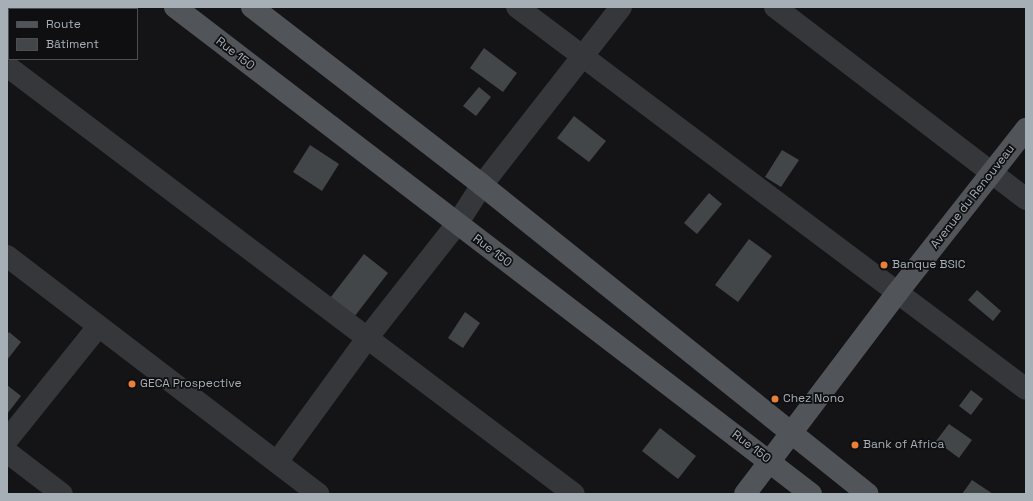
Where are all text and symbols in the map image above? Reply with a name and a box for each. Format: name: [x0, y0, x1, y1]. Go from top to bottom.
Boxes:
legend: [8, 8, 138, 60]
text: Route: [46, 16, 81, 32]
street label: Rue 150: [213, 34, 257, 74]
text: Bâtiment: [46, 36, 99, 52]
street label: Avenue du Renouveau: [928, 142, 1018, 252]
street label: Rue 150: [470, 232, 514, 270]
place label: Banque BSIC: [892, 258, 965, 272]
marker: Banque BSIC: [879, 260, 889, 270]
place label: GECA Prospective: [140, 377, 242, 391]
marker: GECA Prospective: [127, 379, 137, 389]
place label: Chez Nono: [783, 392, 844, 406]
marker: Chez Nono: [770, 394, 780, 404]
street label: Rue 150: [729, 428, 773, 466]
place label: Bank of Africa: [863, 438, 944, 452]
marker: Bank of Africa: [850, 440, 860, 450]

